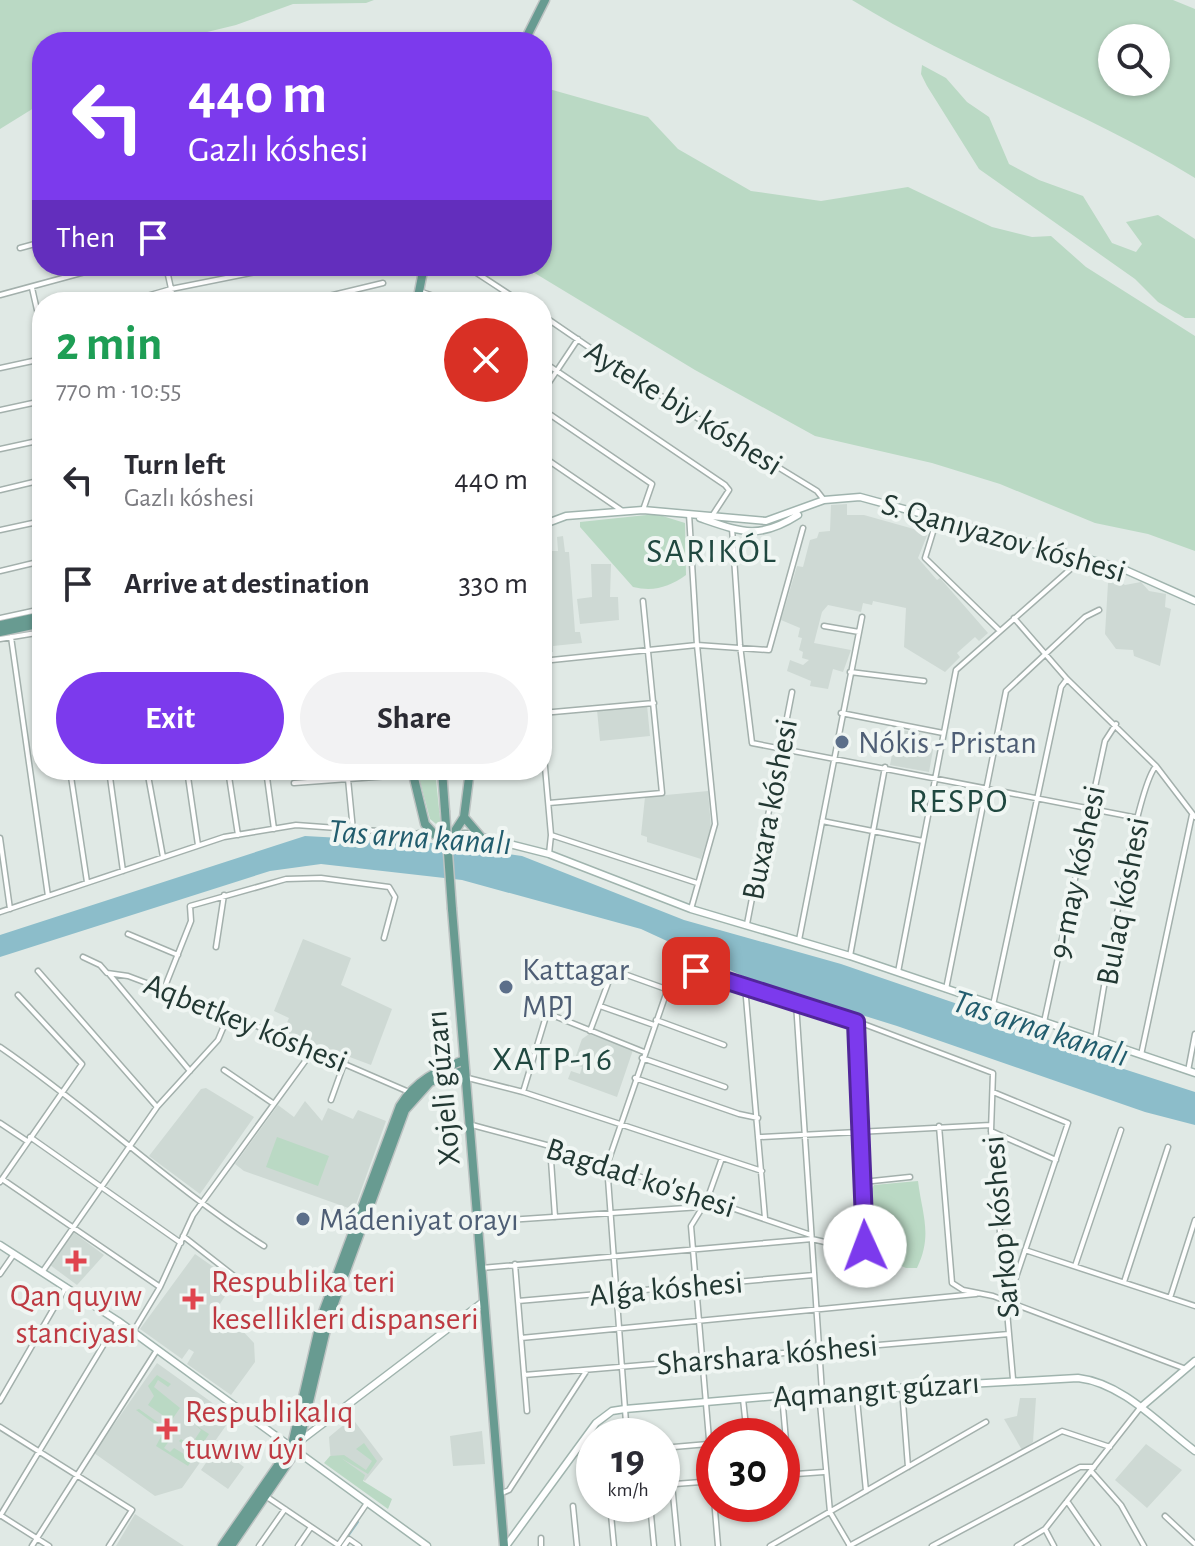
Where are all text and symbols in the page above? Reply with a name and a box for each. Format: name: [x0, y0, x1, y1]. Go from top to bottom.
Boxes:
map controls: [1098, 24, 1170, 96]
button: search: [1098, 24, 1170, 96]
icon: left: [56, 64, 160, 168]
text: 440 m: [188, 67, 327, 123]
text: Gazlı kóshesi: [188, 132, 368, 168]
icon: arrive: [131, 216, 175, 260]
text: Then: [56, 223, 115, 253]
button: close: [444, 318, 528, 402]
text: 2 min: [56, 321, 163, 369]
street label: Ayteke biy kóshesi: [579, 334, 788, 481]
text: 770 m · 10:55: [56, 377, 181, 403]
text: Turn left: [124, 450, 225, 480]
icon: left: [56, 458, 100, 502]
text: 440 m: [454, 465, 528, 495]
text: Gazlı kóshesi: [124, 485, 254, 511]
street label: S. Qanıyazov kóshesi: [878, 488, 1129, 588]
district label: SARIKÓL: [646, 532, 778, 569]
icon: arrive: [56, 562, 100, 606]
text: Arrive at destination: [124, 569, 370, 599]
text: 330 m: [458, 569, 528, 599]
button: Exit: [56, 672, 284, 764]
button: Share: [300, 672, 528, 764]
street label: Buxara kóshesi: [737, 716, 803, 903]
place label: Nókis - Pristan: [858, 727, 1037, 759]
marker: Nókis - Pristan: [833, 733, 851, 751]
street label: 9-may kóshesi: [1043, 783, 1111, 962]
district label: RESPO: [909, 785, 1009, 819]
water label: Tas arna kanalı: [327, 815, 512, 861]
street label: Bulaq kóshesi: [1091, 815, 1155, 988]
pin: [662, 937, 730, 1005]
icon: arrive: [674, 949, 718, 993]
place label: Kattagar MPJ: [522, 954, 630, 1023]
street label: Aqbetkey kóshesi: [139, 968, 352, 1078]
marker: Kattagar MPJ: [497, 978, 515, 996]
water label: Tas arna kanalı: [948, 984, 1133, 1073]
street label: Xojeli gúzarı: [420, 1009, 466, 1167]
district label: XATP-16: [492, 1043, 614, 1077]
street label: Bagdad ko'shesi: [542, 1132, 739, 1224]
street label: Sarkop kóshesi: [977, 1134, 1025, 1320]
place label: Mádeniyat orayı: [319, 1204, 519, 1236]
position arrow: [823, 1204, 907, 1288]
marker: Mádeniyat orayı: [294, 1210, 312, 1228]
marker: Qan quyıw stanciyası: [65, 1250, 87, 1272]
place label: Respublika teri kesellikleri dispanseri: [211, 1266, 479, 1335]
street label: Alǵa kóshesi: [588, 1266, 744, 1312]
place label: Qan quyıw stanciyası: [10, 1280, 142, 1349]
marker: Respublika teri kesellikleri dispanseri: [182, 1288, 204, 1310]
street label: Sharshara kóshesi: [655, 1329, 879, 1381]
street label: Aqmangıt gúzarı: [772, 1367, 981, 1413]
place label: Respublikalıq tuwıw úyi: [185, 1396, 354, 1465]
marker: Respublikalıq tuwıw úyi: [156, 1418, 178, 1440]
speed limit sign: 30: [696, 1418, 800, 1522]
text: 19: [611, 1440, 645, 1480]
text: km/h: [607, 1480, 649, 1500]

